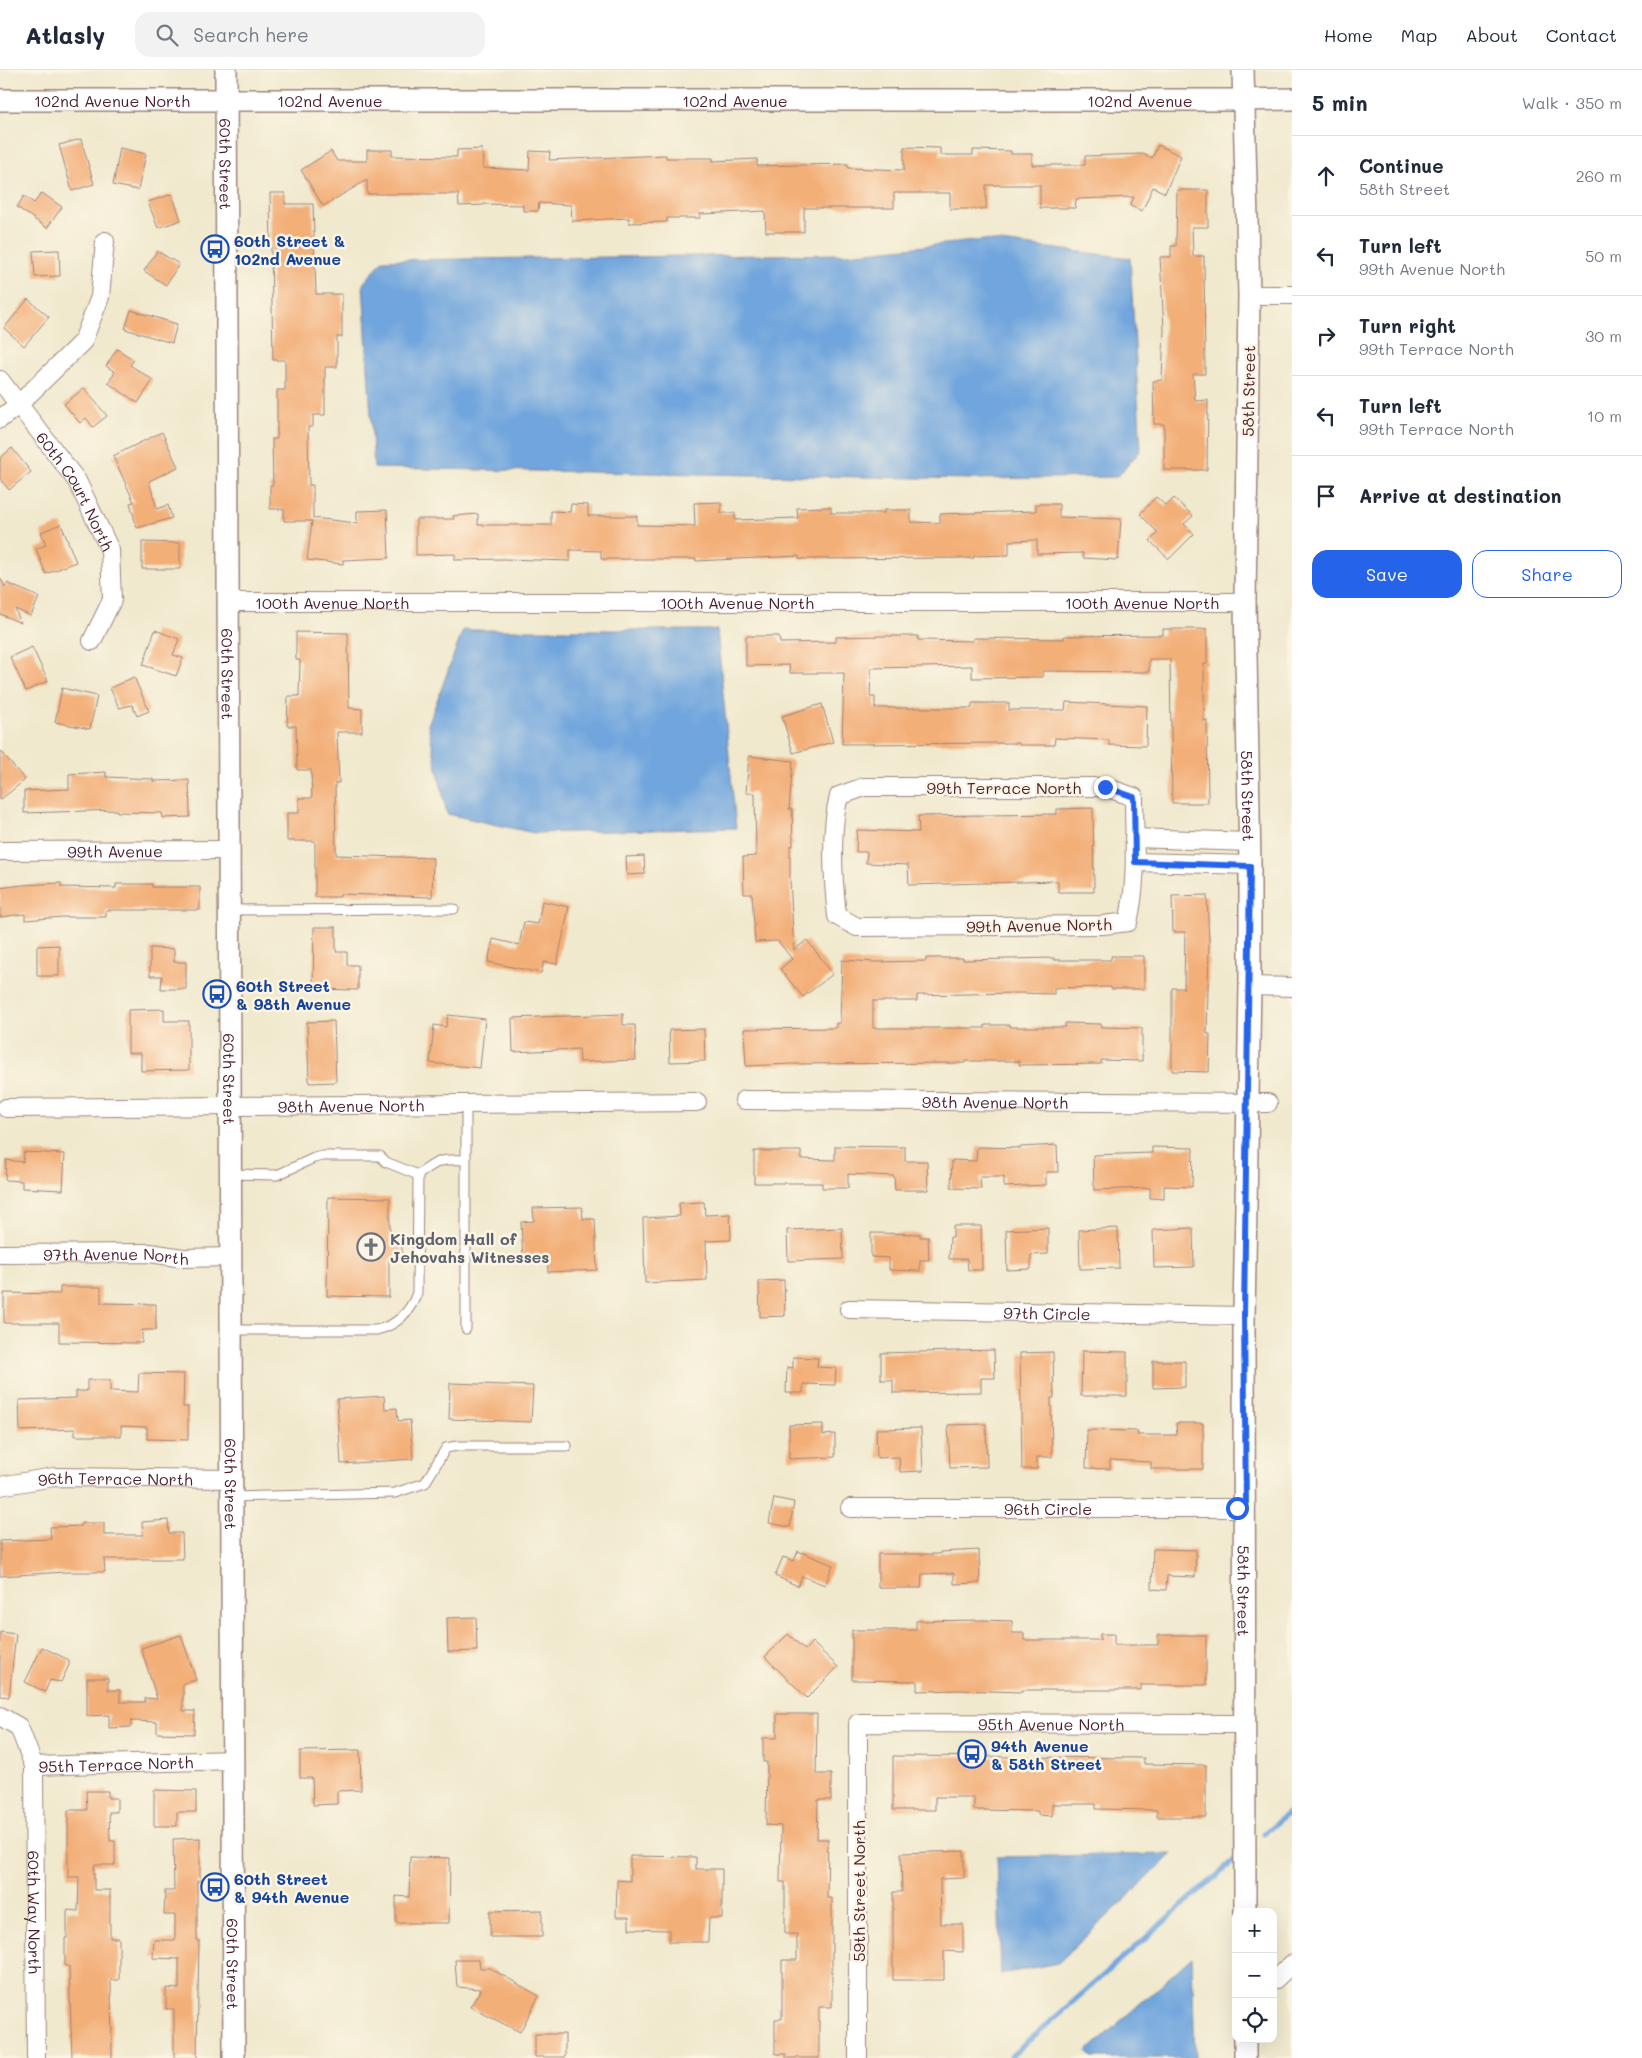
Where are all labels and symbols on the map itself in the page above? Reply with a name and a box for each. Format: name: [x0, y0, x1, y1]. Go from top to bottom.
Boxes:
street label: 102nd Avenue North: [34, 90, 190, 111]
street label: 102nd Avenue: [277, 90, 383, 111]
street label: 102nd Avenue: [682, 90, 788, 111]
street label: 102nd Avenue: [1087, 90, 1193, 111]
street label: 60th Street: [216, 118, 237, 210]
place label: 60th Street & 102nd Avenue: [234, 230, 346, 269]
bus stop icon: 60th Street & 102nd Avenue: [200, 234, 230, 264]
street label: 58th Street: [1237, 345, 1259, 437]
street label: 60th Court North: [32, 427, 119, 554]
street label: 100th Avenue North: [255, 592, 409, 613]
street label: 100th Avenue North: [660, 592, 814, 613]
street label: 100th Avenue North: [1065, 592, 1219, 613]
street label: 60th Street: [218, 628, 239, 720]
street label: 58th Street: [1237, 750, 1260, 842]
route end: [1094, 776, 1117, 799]
street label: 99th Terrace North: [927, 777, 1081, 798]
street label: 99th Avenue: [67, 840, 163, 861]
street label: 99th Avenue North: [966, 913, 1112, 937]
place label: 60th Street & 98th Avenue: [236, 975, 351, 1014]
bus stop icon: 60th Street & 98th Avenue: [202, 979, 232, 1009]
street label: 60th Street: [219, 1033, 241, 1125]
street label: 98th Avenue North: [922, 1091, 1068, 1112]
street label: 98th Avenue North: [278, 1094, 424, 1116]
place label: Kingdom Hall of Jehovahs Witnesses: [390, 1228, 549, 1267]
church icon: Kingdom Hall of Jehovahs Witnesses: [356, 1232, 386, 1262]
street label: 97th Avenue North: [43, 1242, 189, 1269]
street label: 97th Circle: [1003, 1301, 1091, 1324]
street label: 60th Street: [221, 1438, 242, 1530]
street label: 96th Terrace North: [36, 1466, 193, 1490]
route start: [1226, 1497, 1249, 1520]
street label: 96th Circle: [1004, 1498, 1092, 1519]
street label: 58th Street: [1234, 1545, 1255, 1636]
street label: 95th Avenue North: [978, 1713, 1124, 1734]
place label: 94th Avenue & 58th Street: [991, 1735, 1102, 1774]
bus stop icon: 94th Avenue & 58th Street: [957, 1739, 987, 1769]
street label: 95th Terrace North: [38, 1751, 194, 1776]
street label: 59th Street North: [848, 1820, 869, 1962]
street label: 60th Way North: [24, 1850, 46, 1974]
place label: 60th Street & 94th Avenue: [234, 1868, 349, 1907]
bus stop icon: 60th Street & 94th Avenue: [200, 1872, 230, 1902]
street label: 60th Street: [223, 1918, 244, 2010]

